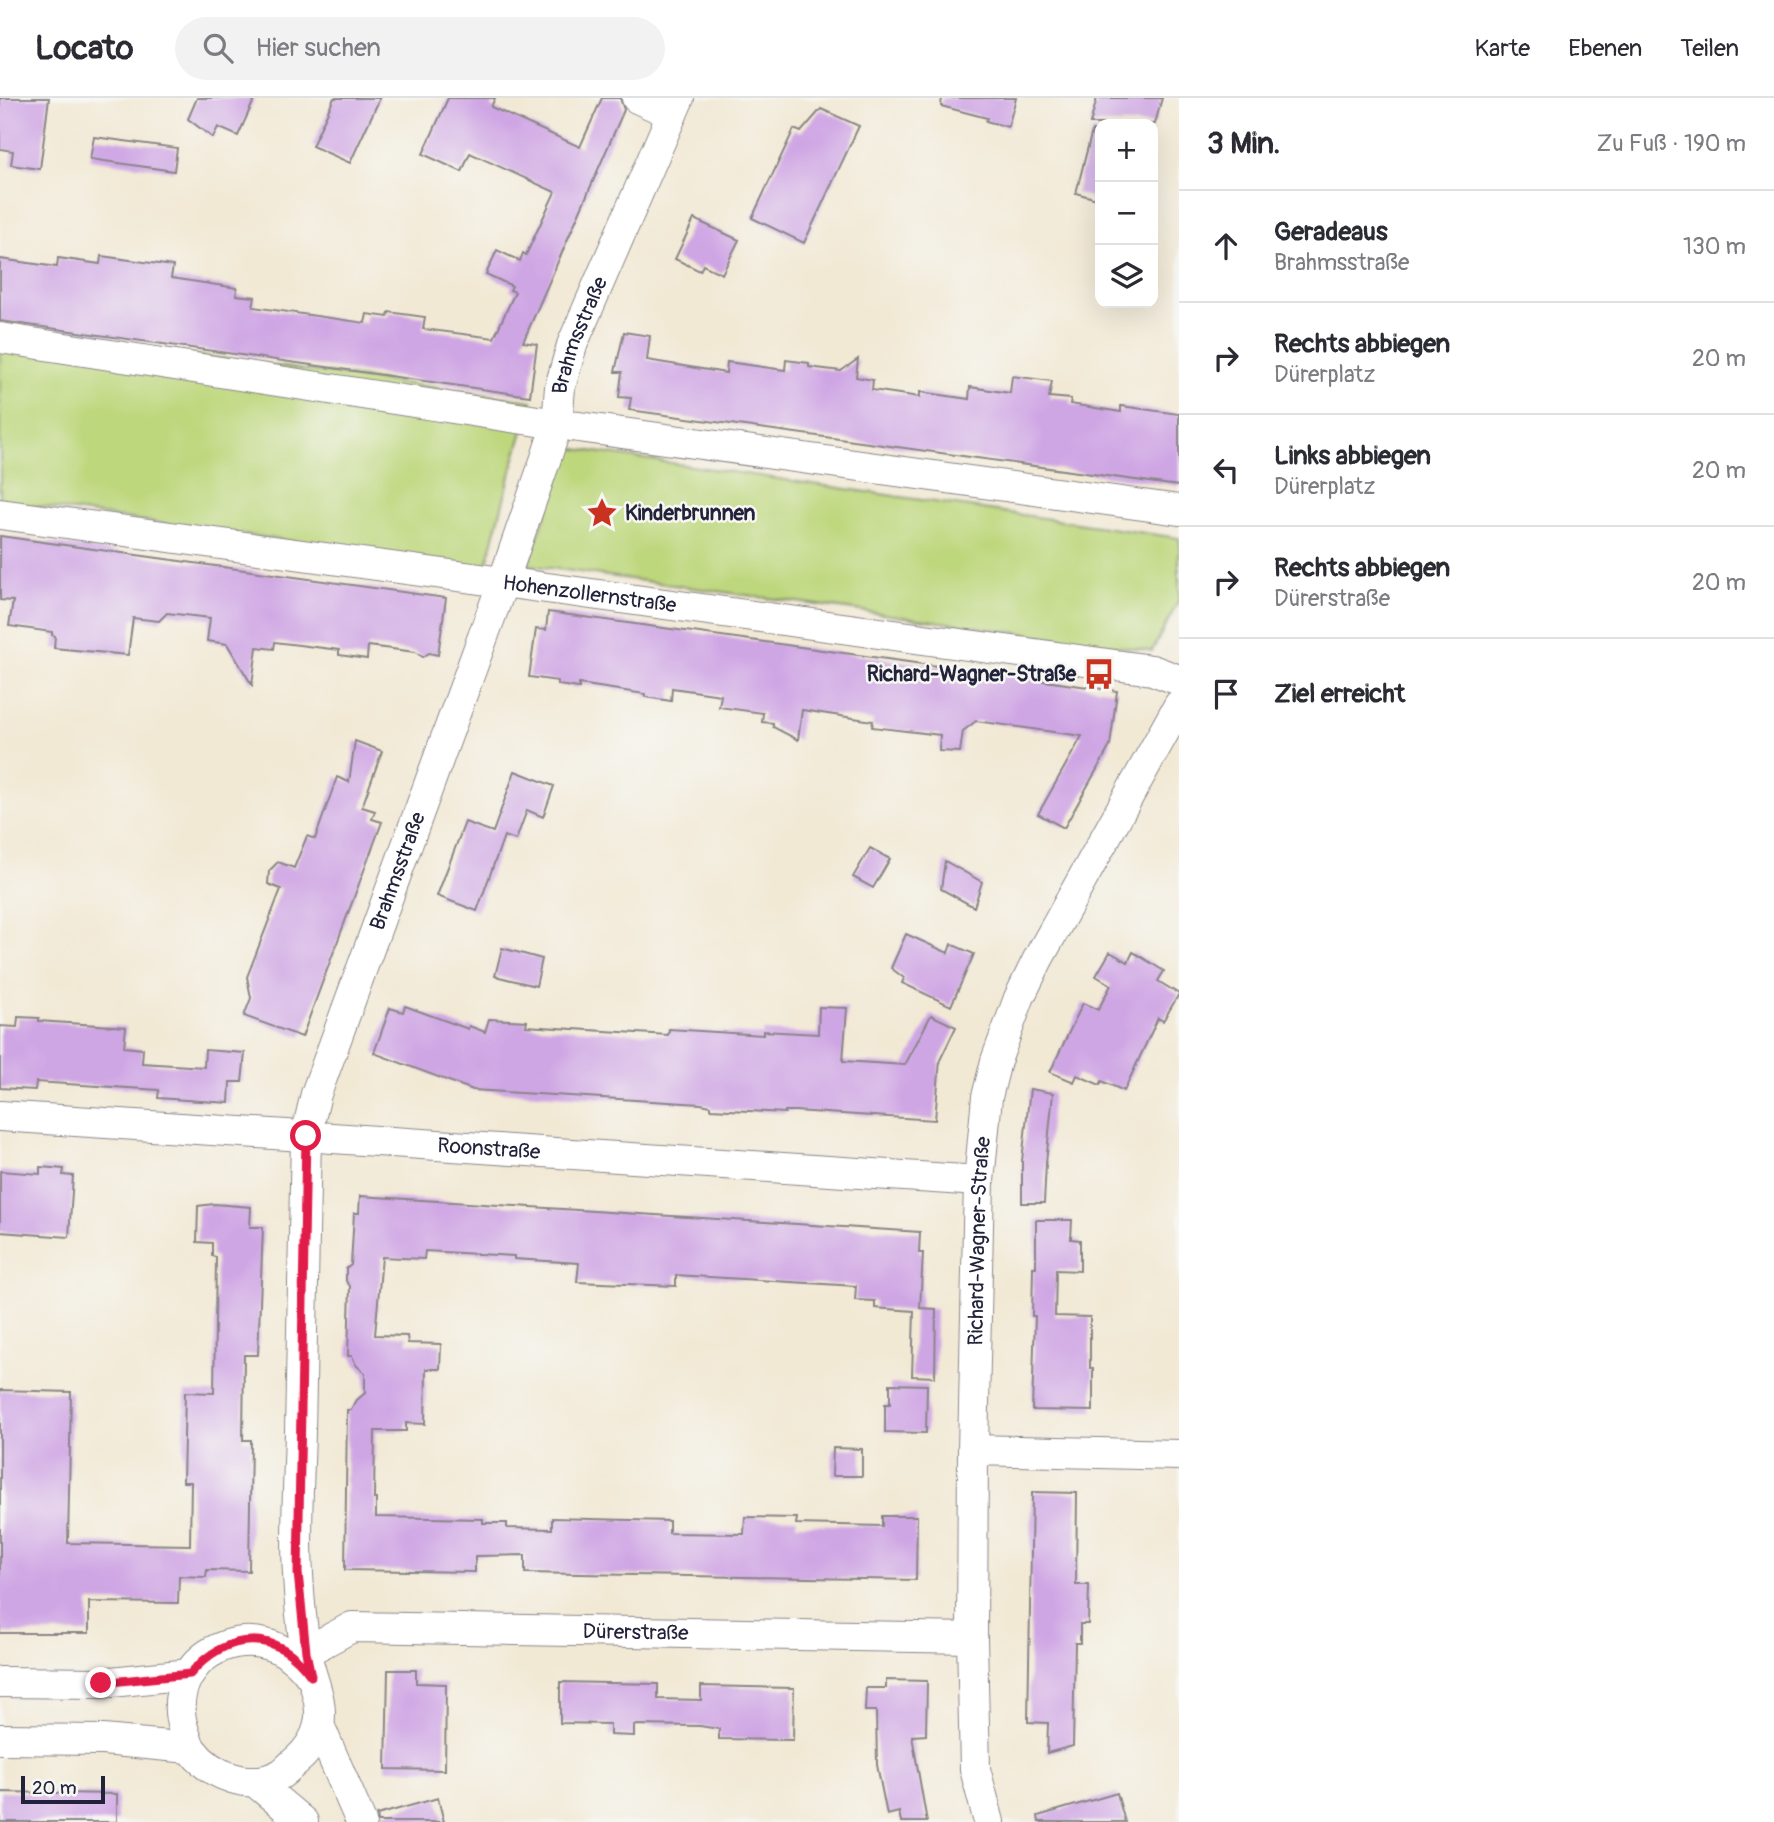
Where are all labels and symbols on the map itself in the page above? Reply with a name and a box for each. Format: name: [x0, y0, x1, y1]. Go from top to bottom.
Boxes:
street label: Brahmsstraße: [547, 272, 614, 395]
place icon: Kinderbrunnen: [585, 496, 619, 530]
place label: Kinderbrunnen: [625, 500, 756, 527]
street label: Hohenzollernstraße: [501, 569, 679, 620]
bus stop icon: Richard-Wagner-Straße: [1082, 657, 1116, 691]
place label: Richard-Wagner-Straße: [867, 661, 1077, 688]
street label: Brahmsstraße: [364, 808, 432, 934]
route start: [290, 1120, 321, 1151]
street label: Roonstraße: [437, 1132, 542, 1166]
street label: Richard-Wagner-Straße: [962, 1135, 997, 1346]
street label: Dürerstraße: [582, 1618, 689, 1647]
route end: [85, 1667, 116, 1698]
scale bar: [21, 1773, 105, 1805]

